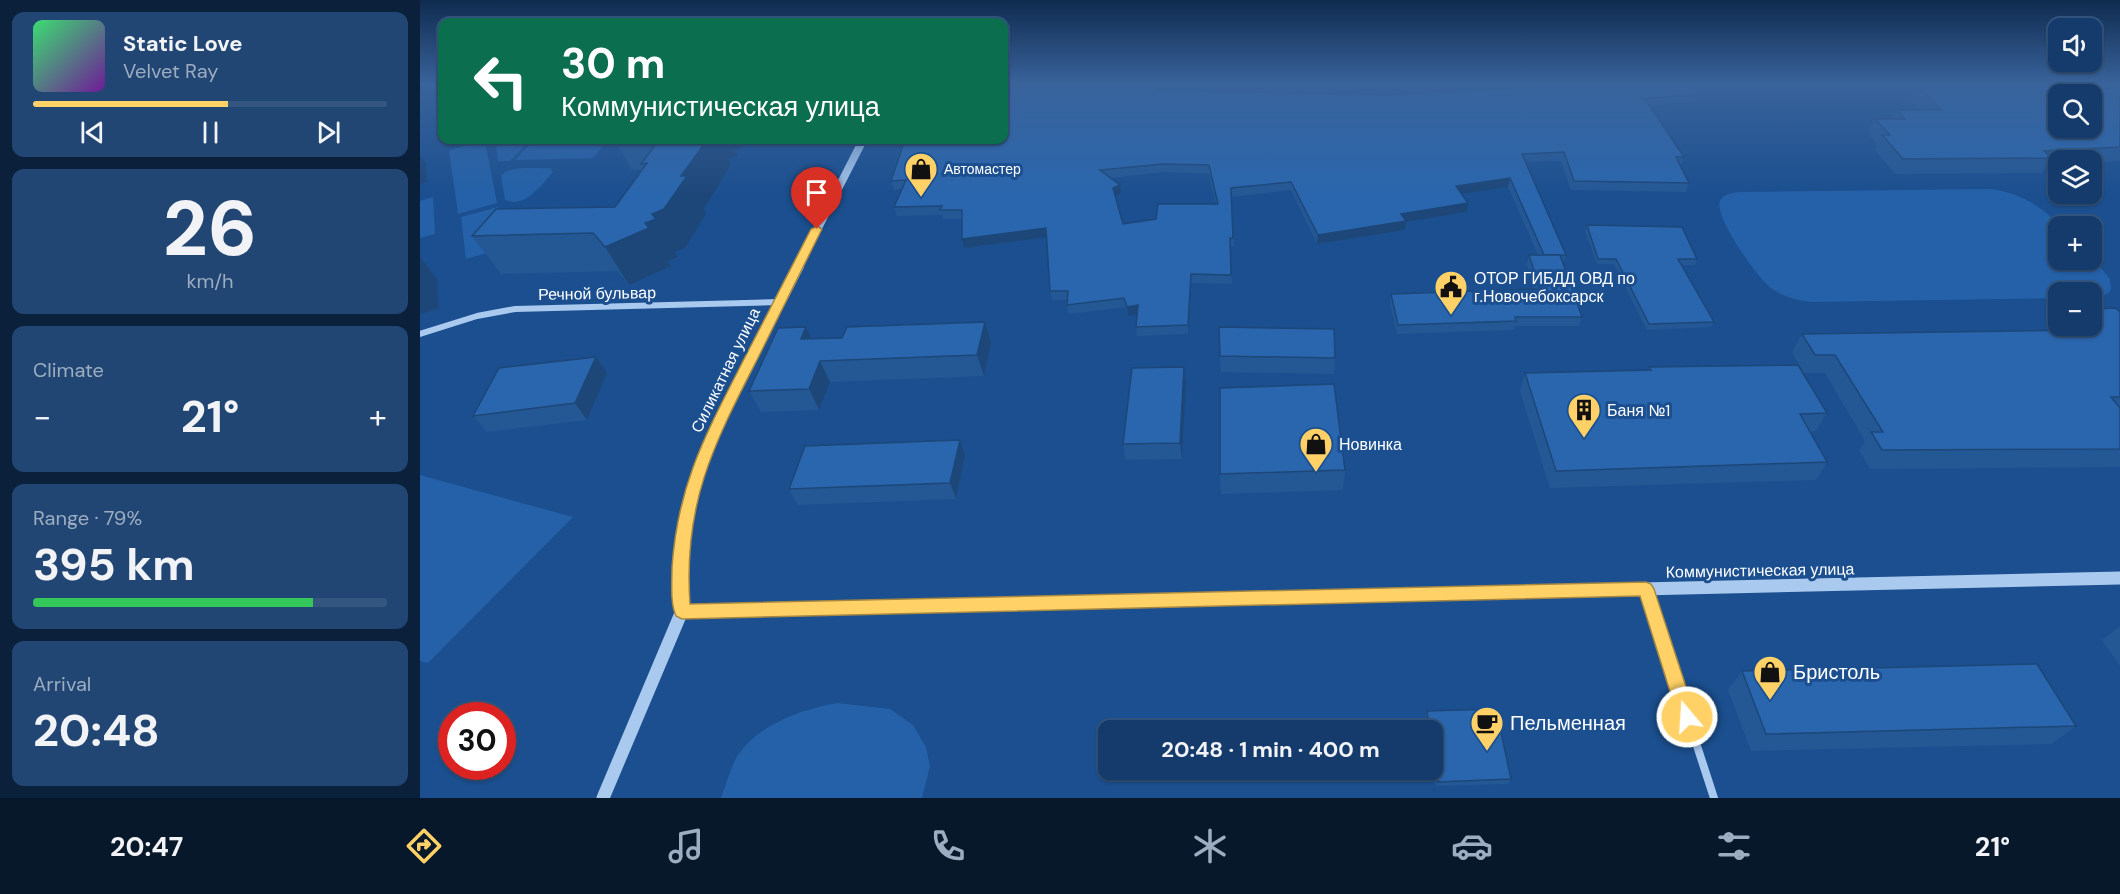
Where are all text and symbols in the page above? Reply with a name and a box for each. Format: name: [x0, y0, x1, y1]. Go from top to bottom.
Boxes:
map controls: [2048, 18, 2102, 336]
button: sound: [2048, 18, 2102, 72]
text: Static Love: [123, 29, 243, 58]
text: 30 m: [561, 36, 665, 91]
icon: left: [462, 42, 540, 120]
text: Velvet Ray: [123, 58, 218, 84]
button: search: [2048, 84, 2102, 138]
text: Коммунистическая улица: [561, 89, 880, 124]
icon: previous: [76, 116, 109, 149]
icon: pause: [194, 116, 227, 149]
icon: next: [312, 116, 345, 149]
button: layers: [2048, 150, 2102, 204]
shop icon: Автомастер: [903, 151, 939, 198]
place label: Автомастер: [944, 160, 1021, 178]
pin: [791, 167, 842, 229]
icon: arrive: [800, 176, 833, 209]
text: 26: [163, 178, 257, 279]
button: +: [2048, 216, 2102, 270]
text: km/h: [186, 268, 234, 294]
place label: ОТОР ГИБДД ОВД по г.Новочебоксарск: [1474, 268, 1635, 307]
public building icon: ОТОР ГИБДД ОВД по г.Новочебоксарск: [1433, 269, 1469, 316]
street label: Речной бульвар: [538, 282, 656, 305]
button: −: [2048, 282, 2102, 336]
street label: Силикатная улица: [686, 304, 765, 436]
text: Climate: [33, 357, 104, 383]
text: 21°: [181, 387, 239, 446]
building icon: Баня №1: [1566, 392, 1602, 439]
text: −: [33, 395, 51, 438]
text: +: [369, 395, 387, 438]
place label: Баня №1: [1607, 400, 1670, 421]
shop icon: Новинка: [1298, 426, 1334, 473]
place label: Новинка: [1339, 434, 1402, 455]
text: Range · 79%: [33, 505, 142, 531]
text: 395 km: [33, 535, 195, 594]
street label: Коммунистическая улица: [1665, 558, 1855, 583]
shop icon: Бристоль: [1752, 654, 1788, 701]
place label: Бристоль: [1793, 659, 1880, 685]
text: Arrival: [33, 671, 91, 697]
position arrow: [1655, 685, 1719, 749]
text: 20:48: [33, 701, 160, 760]
speed limit sign: 30: [438, 702, 516, 780]
cafe icon: Пельменная: [1469, 705, 1505, 752]
place label: Пельменная: [1510, 710, 1626, 736]
text: 20:48 · 1 min · 400 m: [1161, 735, 1380, 764]
icon: directions: [403, 825, 445, 867]
icon: music: [665, 825, 707, 867]
icon: phone: [927, 825, 969, 867]
icon: climate: [1189, 825, 1231, 867]
icon: car: [1451, 825, 1493, 867]
icon: filters: [1713, 825, 1755, 867]
text: 20:47: [110, 829, 183, 864]
text: 21°: [1975, 829, 2010, 864]

